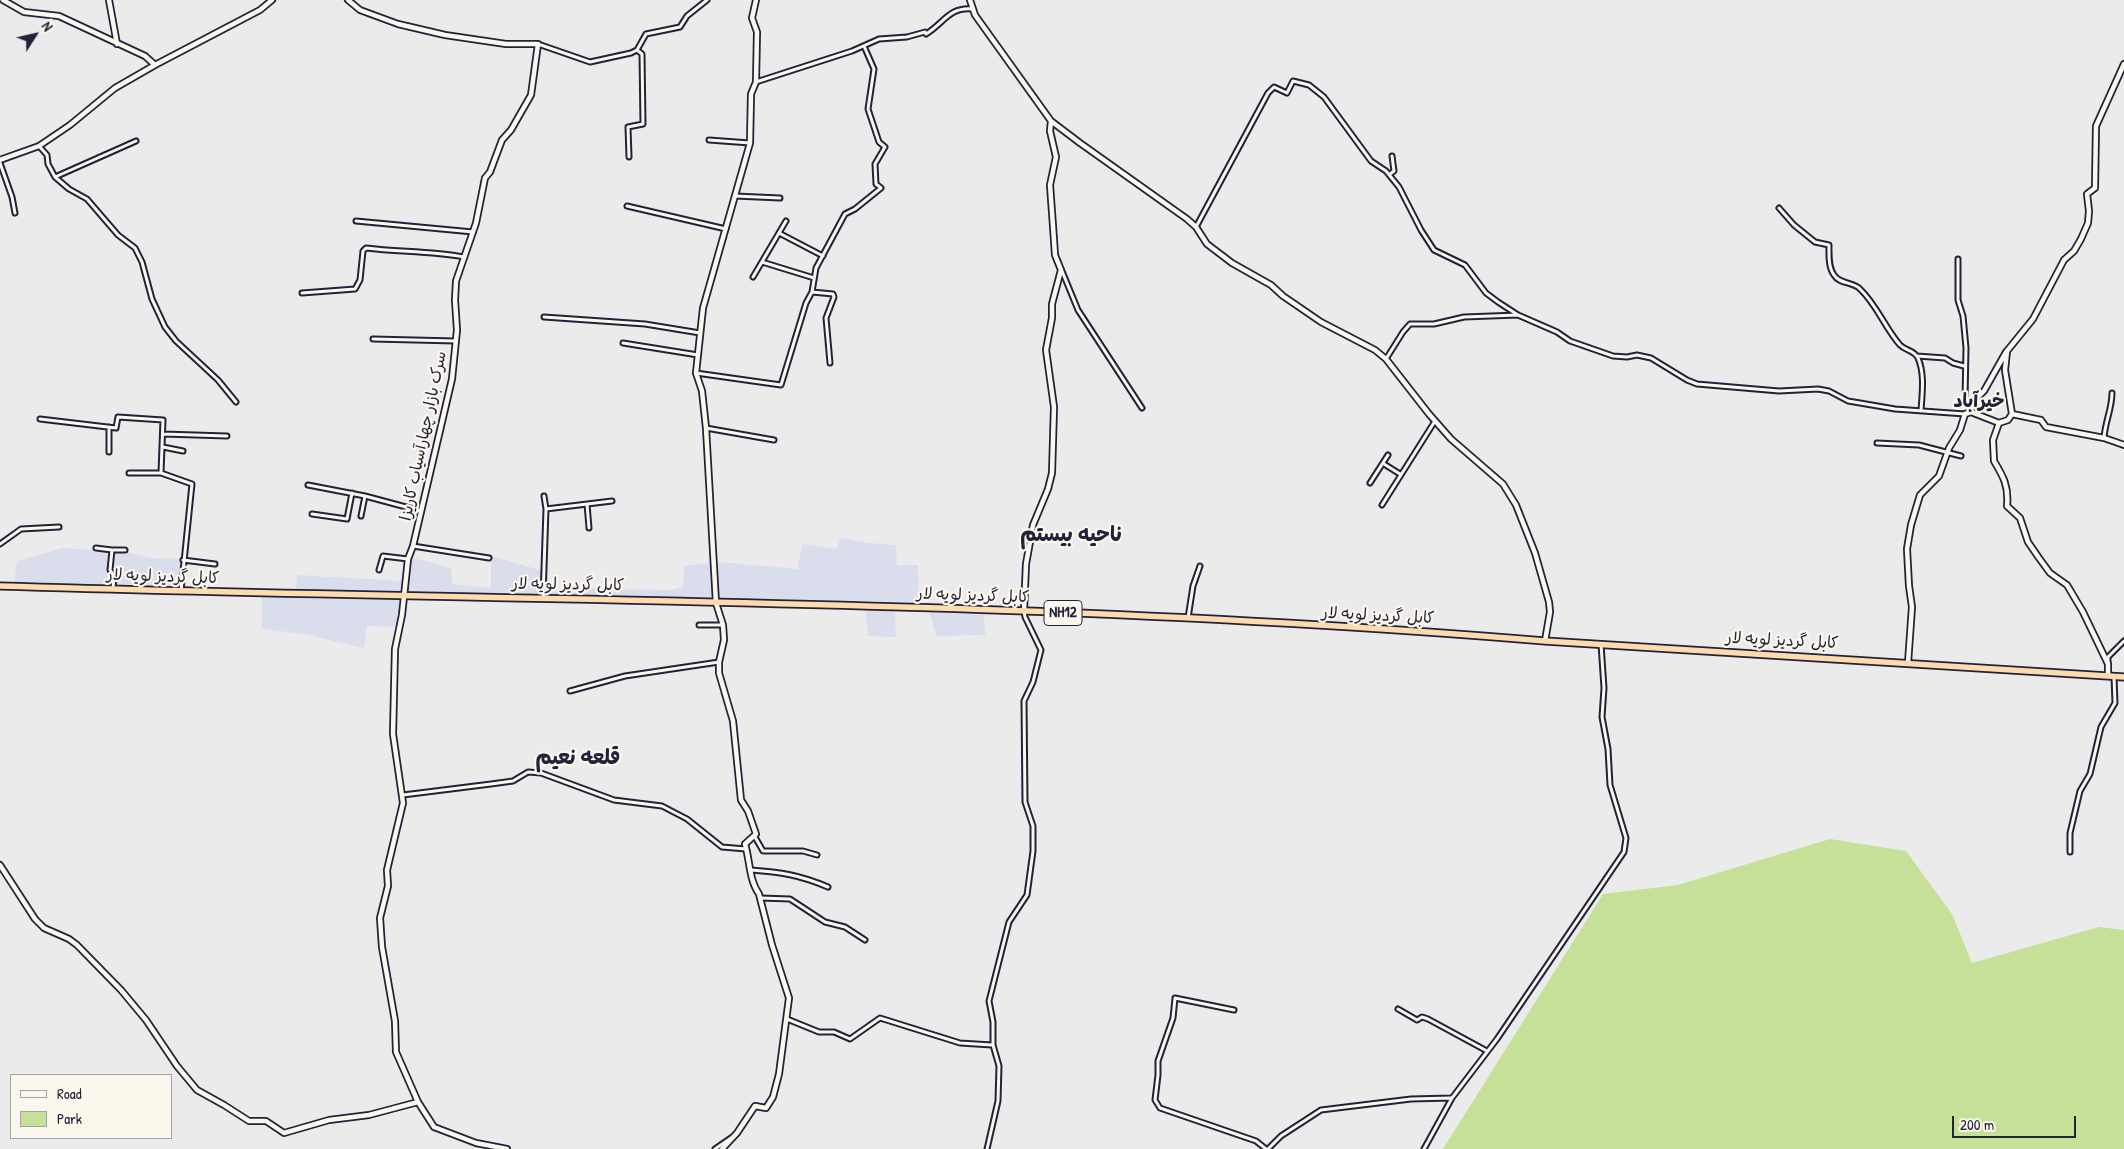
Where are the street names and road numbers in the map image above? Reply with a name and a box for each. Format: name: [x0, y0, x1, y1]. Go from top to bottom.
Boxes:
street label: سرک بازار چهارآسیاب کاریزا: [397, 349, 451, 523]
street label: کابل گردیز لویه لار: [106, 565, 220, 589]
street label: کابل گردیز لویه لار: [512, 574, 624, 596]
street label: کابل گردیز لویه لار: [916, 584, 1030, 608]
road number: NH12: [1044, 600, 1082, 626]
street label: کابل گردیز لویه لار: [1321, 603, 1435, 629]
street label: کابل گردیز لویه لار: [1725, 628, 1839, 654]

